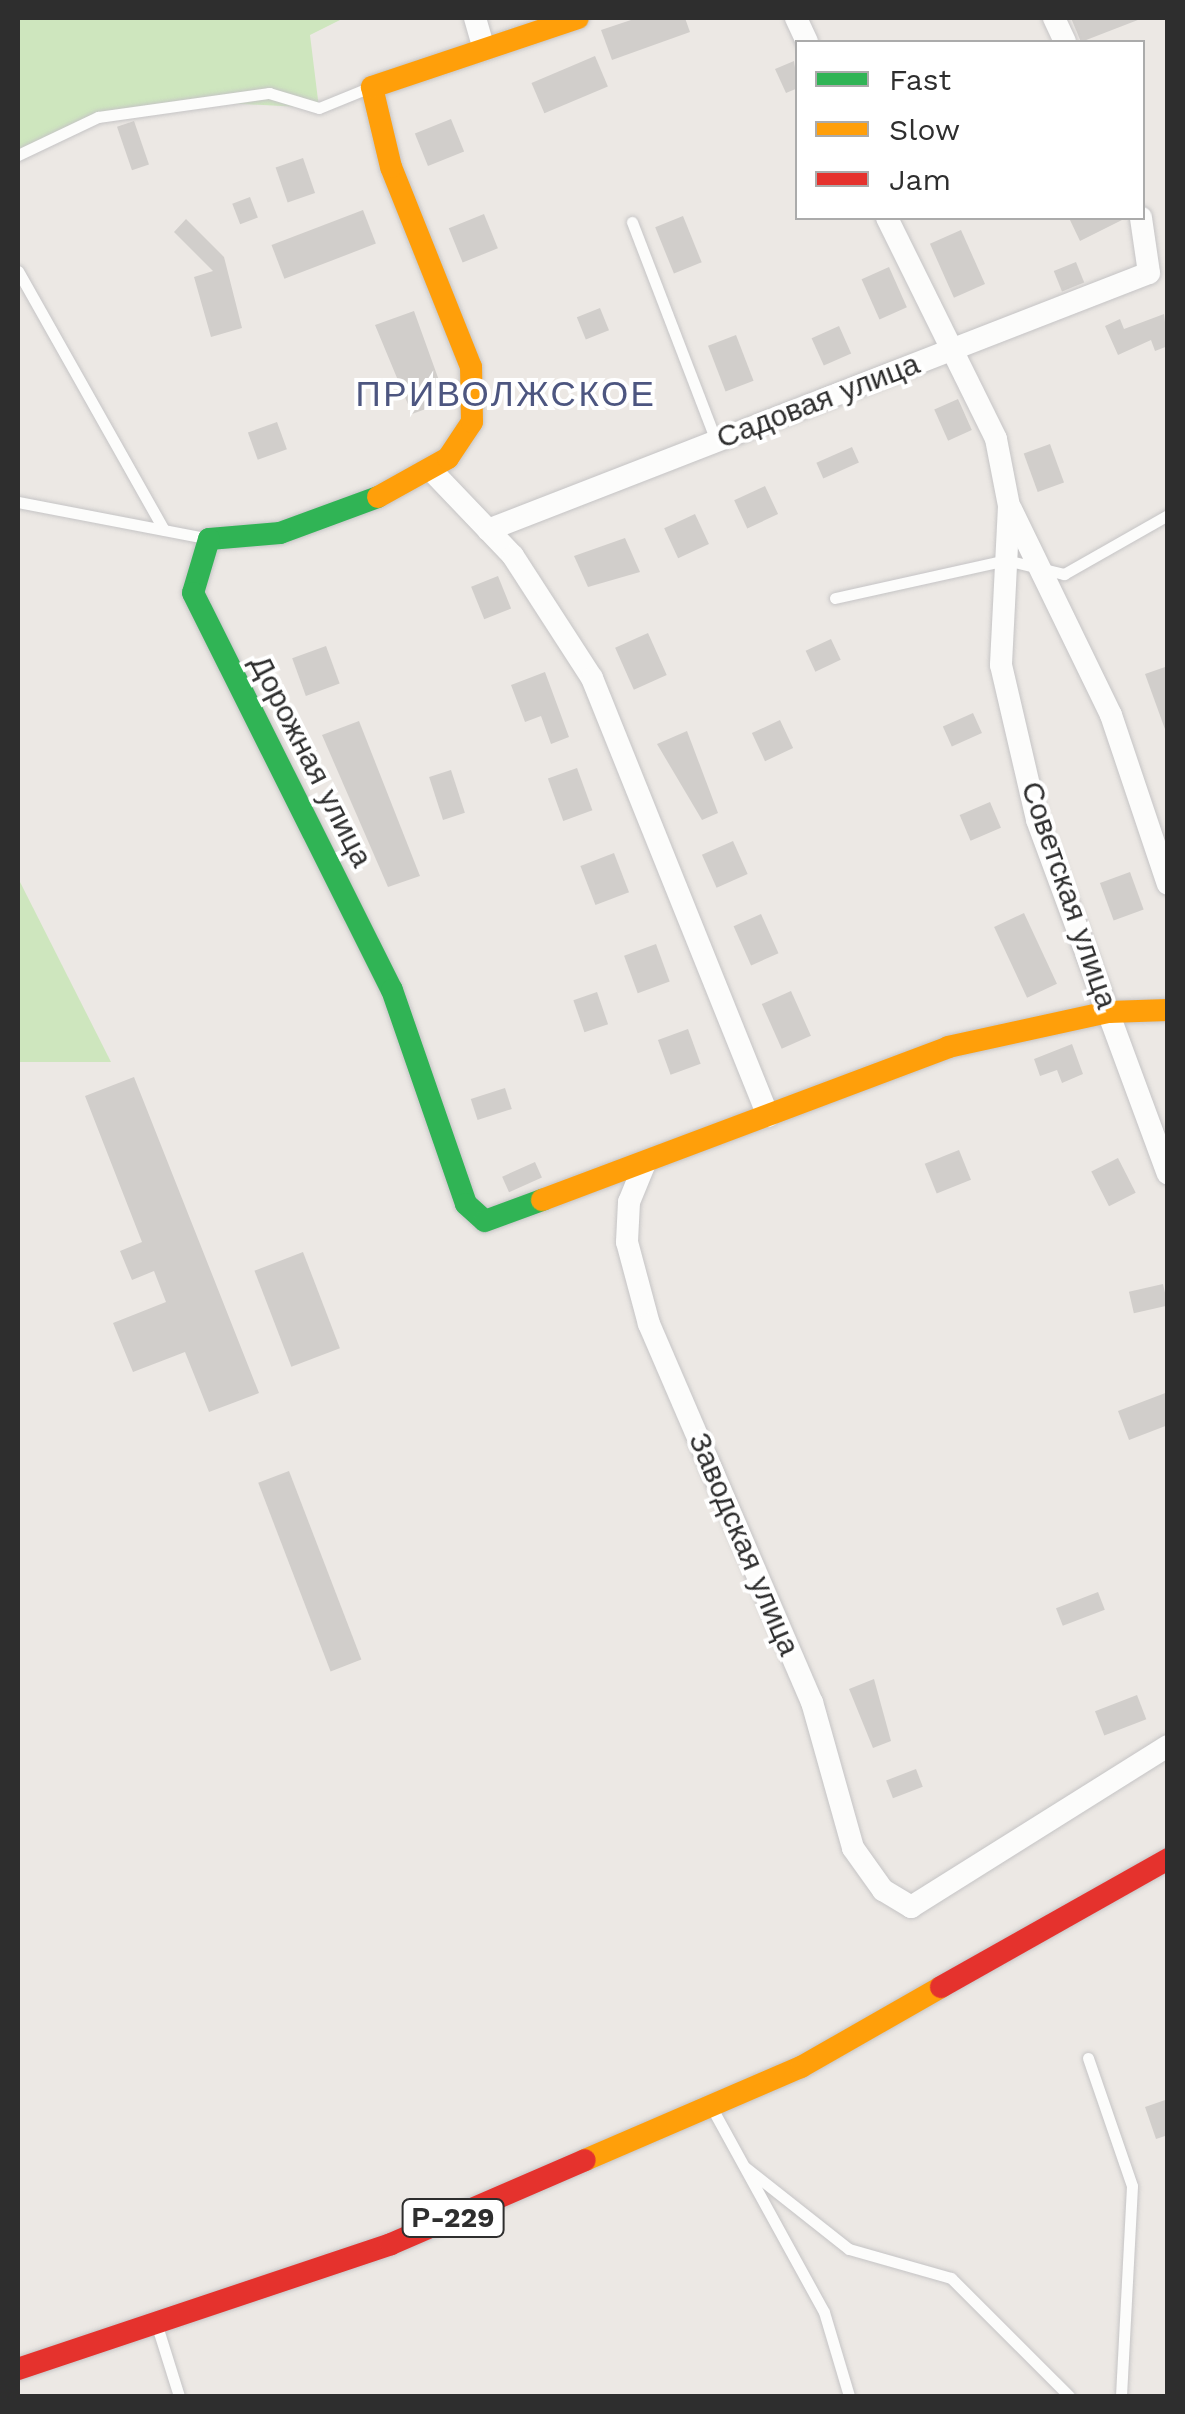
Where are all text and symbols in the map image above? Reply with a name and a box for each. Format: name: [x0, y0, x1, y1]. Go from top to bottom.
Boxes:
legend: [795, 40, 1145, 220]
text: Fast: [889, 62, 951, 97]
text: Slow: [889, 112, 960, 147]
text: Jam: [889, 162, 951, 197]
street label: Садовая улица: [712, 346, 924, 456]
district label: ПРИВОЛЖСКОЕ: [356, 373, 656, 415]
street label: Дорожная улица: [242, 649, 380, 873]
street label: Советская улица: [1013, 777, 1125, 1013]
street label: Заводская улица: [681, 1427, 807, 1661]
road number: Р-229: [400, 2195, 506, 2241]

